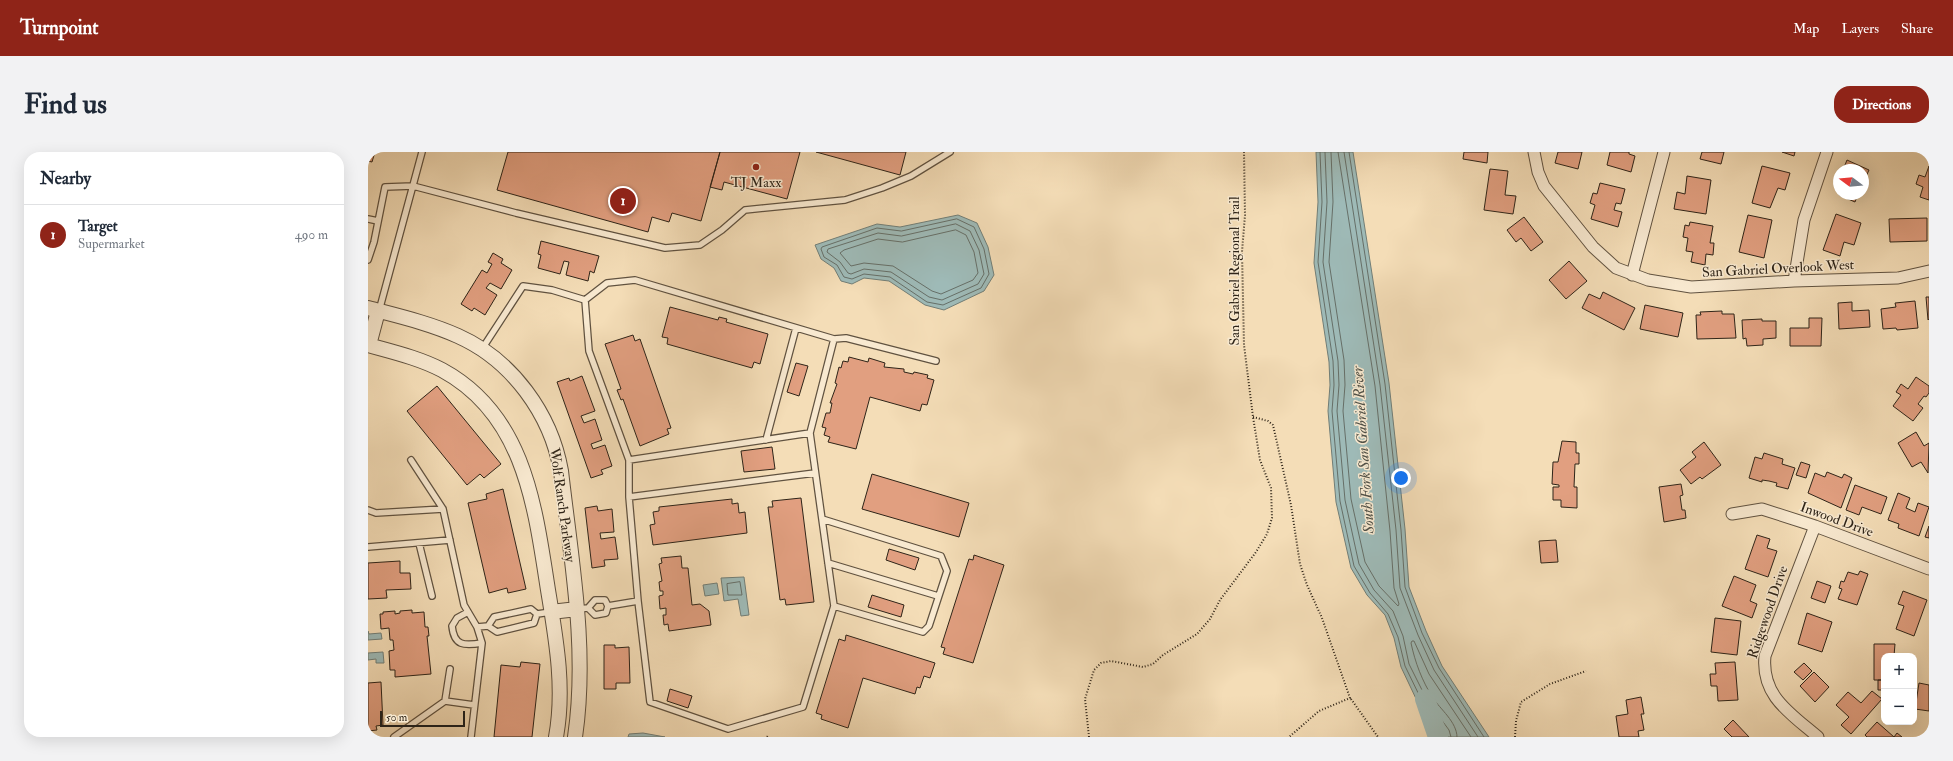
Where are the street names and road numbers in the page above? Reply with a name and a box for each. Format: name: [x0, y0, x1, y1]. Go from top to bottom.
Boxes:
street label: San Gabriel Regional Trail: [1226, 196, 1243, 346]
street label: San Gabriel Overlook West: [1701, 256, 1855, 281]
street label: Wolf Ranch Parkway: [545, 446, 579, 564]
street label: Inwood Drive: [1798, 498, 1876, 541]
street label: Ridgewood Drive: [1744, 563, 1791, 661]

